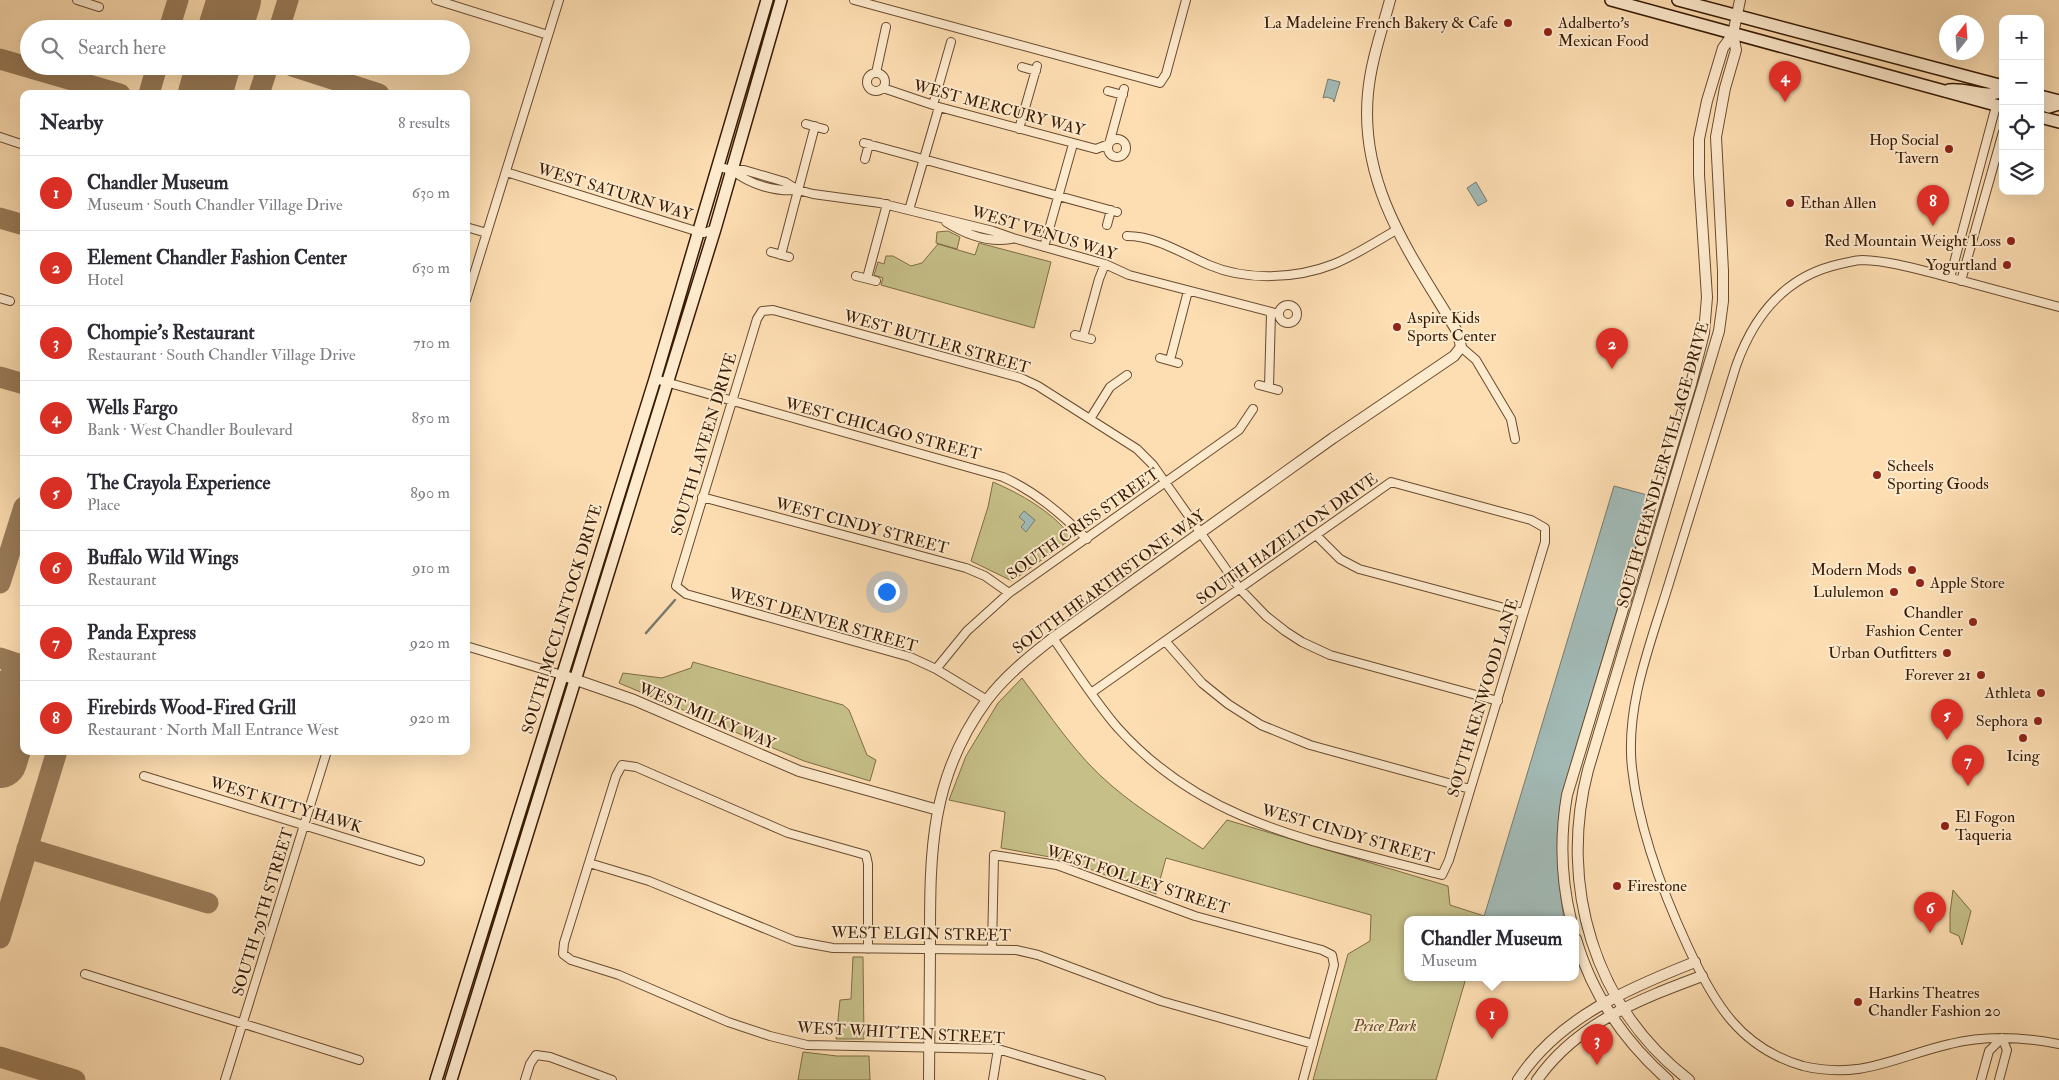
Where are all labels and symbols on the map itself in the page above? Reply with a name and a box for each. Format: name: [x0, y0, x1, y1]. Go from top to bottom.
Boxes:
place label: La Madeleine French Bakery & Cafe: [1264, 13, 1498, 33]
place label: Adalberto’s Mexican Food: [1557, 13, 1649, 51]
north arrow: [1939, 15, 1984, 60]
marker: La Madeleine French Bakery & Cafe: [1502, 17, 1514, 29]
marker: Adalberto’s Mexican Food: [1542, 26, 1554, 38]
pin: 4: [1769, 61, 1801, 102]
street label: WEST MERCURY WAY: [910, 75, 1088, 141]
place label: Hop Social Tavern: [1869, 130, 1939, 168]
marker: Hop Social Tavern: [1943, 143, 1955, 155]
street label: WEST SATURN WAY: [534, 159, 696, 225]
pin: 8: [1917, 185, 1949, 226]
place label: Ethan Allen: [1800, 193, 1877, 213]
marker: Ethan Allen: [1784, 197, 1796, 209]
street label: WEST VENUS WAY: [968, 201, 1120, 265]
place label: Red Mountain Weight Loss: [1824, 231, 2001, 251]
marker: Red Mountain Weight Loss: [2005, 235, 2017, 247]
place label: Yogurtland: [1926, 255, 1997, 275]
marker: Yogurtland: [2001, 259, 2013, 271]
street label: WEST BUTLER STREET: [841, 306, 1032, 378]
place label: Aspire Kids Sports Center: [1406, 308, 1496, 347]
street label: SOUTH CHANDLER VILLAGE DRIVE: [1612, 320, 1714, 610]
marker: Aspire Kids Sports Center: [1391, 321, 1403, 333]
pin: 2: [1596, 328, 1628, 369]
street label: SOUTH LAVEEN DRIVE: [667, 350, 741, 538]
street label: WEST CHICAGO STREET: [782, 393, 983, 465]
place label: Scheels Sporting Goods: [1887, 456, 1989, 495]
street label: SOUTH CRISS STREET: [1003, 464, 1163, 584]
street label: SOUTH HAZELTON DRIVE: [1192, 469, 1382, 609]
marker: Scheels Sporting Goods: [1871, 469, 1883, 481]
street label: WEST CINDY STREET: [772, 493, 951, 559]
street label: SOUTH MCCLINTOCK DRIVE: [517, 502, 607, 736]
street label: SOUTH HEARTHSTONE WAY: [1009, 505, 1210, 659]
place label: Modern Mods: [1811, 560, 1902, 580]
marker: Modern Mods: [1906, 564, 1918, 576]
place label: Apple Store: [1929, 573, 2005, 594]
marker: Apple Store: [1914, 577, 1926, 589]
your location: [874, 579, 900, 605]
place label: Lululemon: [1813, 582, 1884, 602]
street label: WEST DENVER STREET: [725, 583, 920, 657]
marker: Lululemon: [1888, 586, 1900, 598]
street label: SOUTH KENWOOD LANE: [1443, 596, 1523, 800]
place label: Chandler Fashion Center: [1865, 603, 1963, 641]
marker: Chandler Fashion Center: [1967, 616, 1979, 628]
place label: Urban Outfitters: [1828, 643, 1937, 663]
marker: Urban Outfitters: [1941, 647, 1953, 659]
place label: Forever 21: [1904, 665, 1971, 685]
marker: Forever 21: [1975, 669, 1987, 681]
street label: WEST MILKY WAY: [635, 678, 779, 754]
place label: Athleta: [1984, 683, 2031, 703]
marker: Athleta: [2035, 687, 2047, 699]
pin: 5: [1931, 699, 1963, 740]
place label: Sephora: [1976, 711, 2028, 732]
marker: Sephora: [2032, 715, 2044, 727]
marker: Icing: [2017, 732, 2029, 744]
pin: 7: [1952, 745, 1984, 786]
place label: Icing: [2006, 746, 2041, 766]
street label: WEST KITTY HAWK: [207, 772, 365, 838]
street label: WEST CINDY STREET: [1258, 800, 1437, 868]
place label: El Fogon Taqueria: [1955, 807, 2015, 845]
marker: El Fogon Taqueria: [1939, 820, 1951, 832]
street label: SOUTH 79TH STREET: [228, 825, 298, 998]
street label: WEST FOLLEY STREET: [1043, 841, 1232, 919]
place label: Firestone: [1627, 876, 1687, 896]
marker: Firestone: [1611, 880, 1623, 892]
pin: 6: [1914, 892, 1946, 933]
street label: WEST ELGIN STREET: [830, 922, 1011, 946]
place label: Harkins Theatres Chandler Fashion 20: [1868, 983, 2001, 1021]
marker: Harkins Theatres Chandler Fashion 20: [1852, 996, 1864, 1008]
pin: 1: [1476, 998, 1508, 1039]
park label: Price Park: [1352, 1016, 1417, 1036]
street label: WEST WHITTEN STREET: [796, 1018, 1006, 1048]
pin: 3: [1581, 1024, 1613, 1065]

